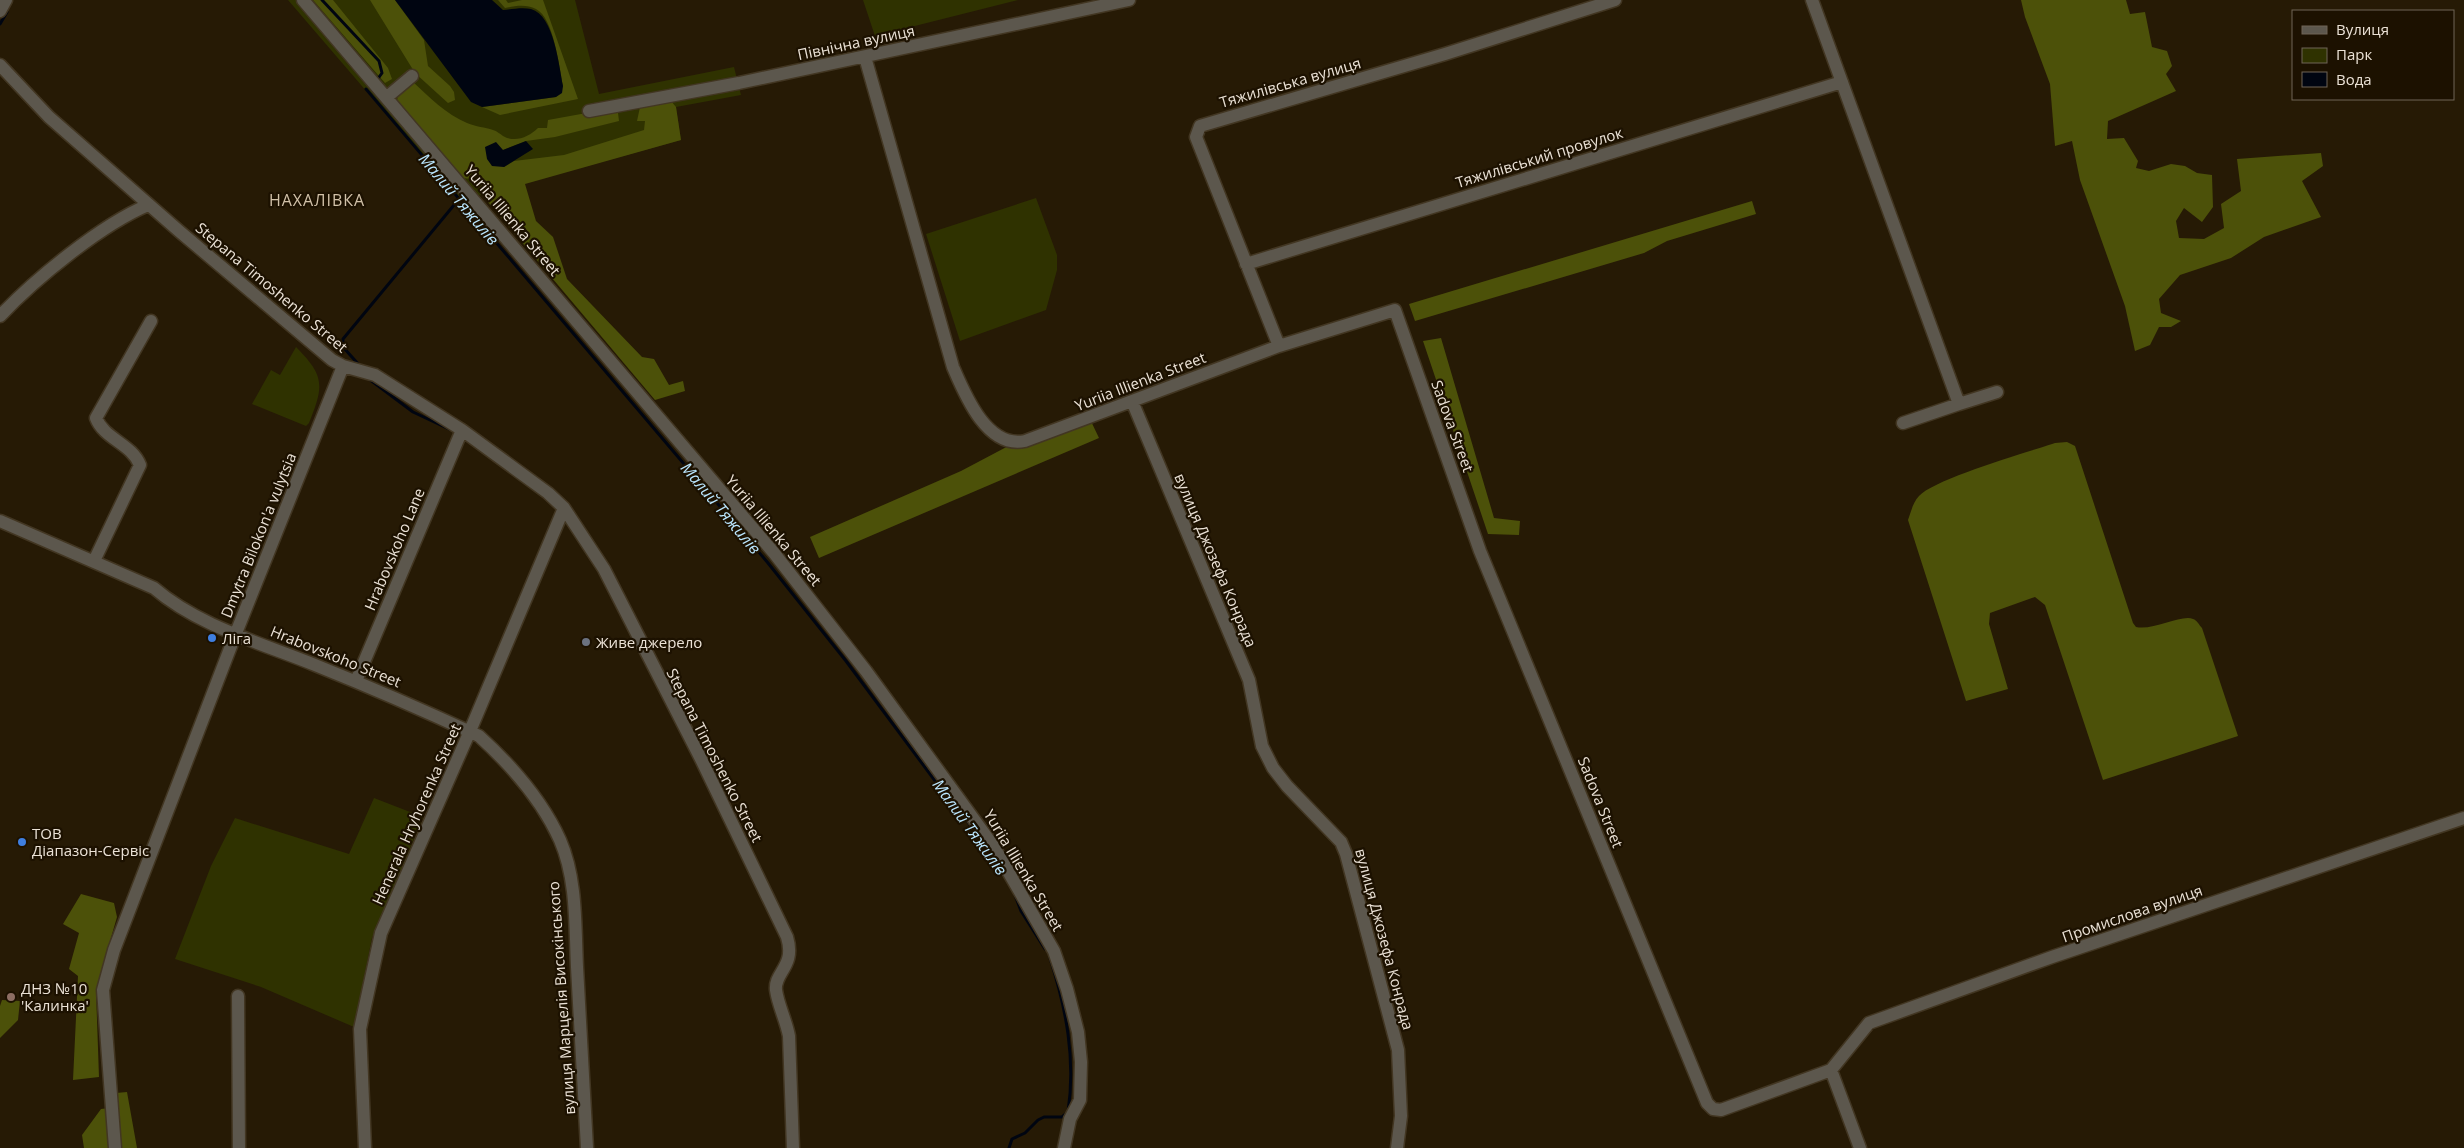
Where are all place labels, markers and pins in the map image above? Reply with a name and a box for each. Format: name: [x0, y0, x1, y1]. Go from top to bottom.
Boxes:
place label: Ліга: [222, 628, 251, 648]
marker: Ліга: [206, 632, 218, 644]
place label: Живе джерело: [596, 632, 702, 652]
marker: Живе джерело: [580, 636, 592, 648]
place label: ТОВ Діапазон-Сервіс: [32, 823, 149, 860]
marker: ТОВ Діапазон-Сервіс: [16, 836, 28, 848]
place label: ДНЗ №10 'Калинка': [21, 978, 89, 1015]
marker: ДНЗ №10 'Калинка': [5, 991, 17, 1003]

